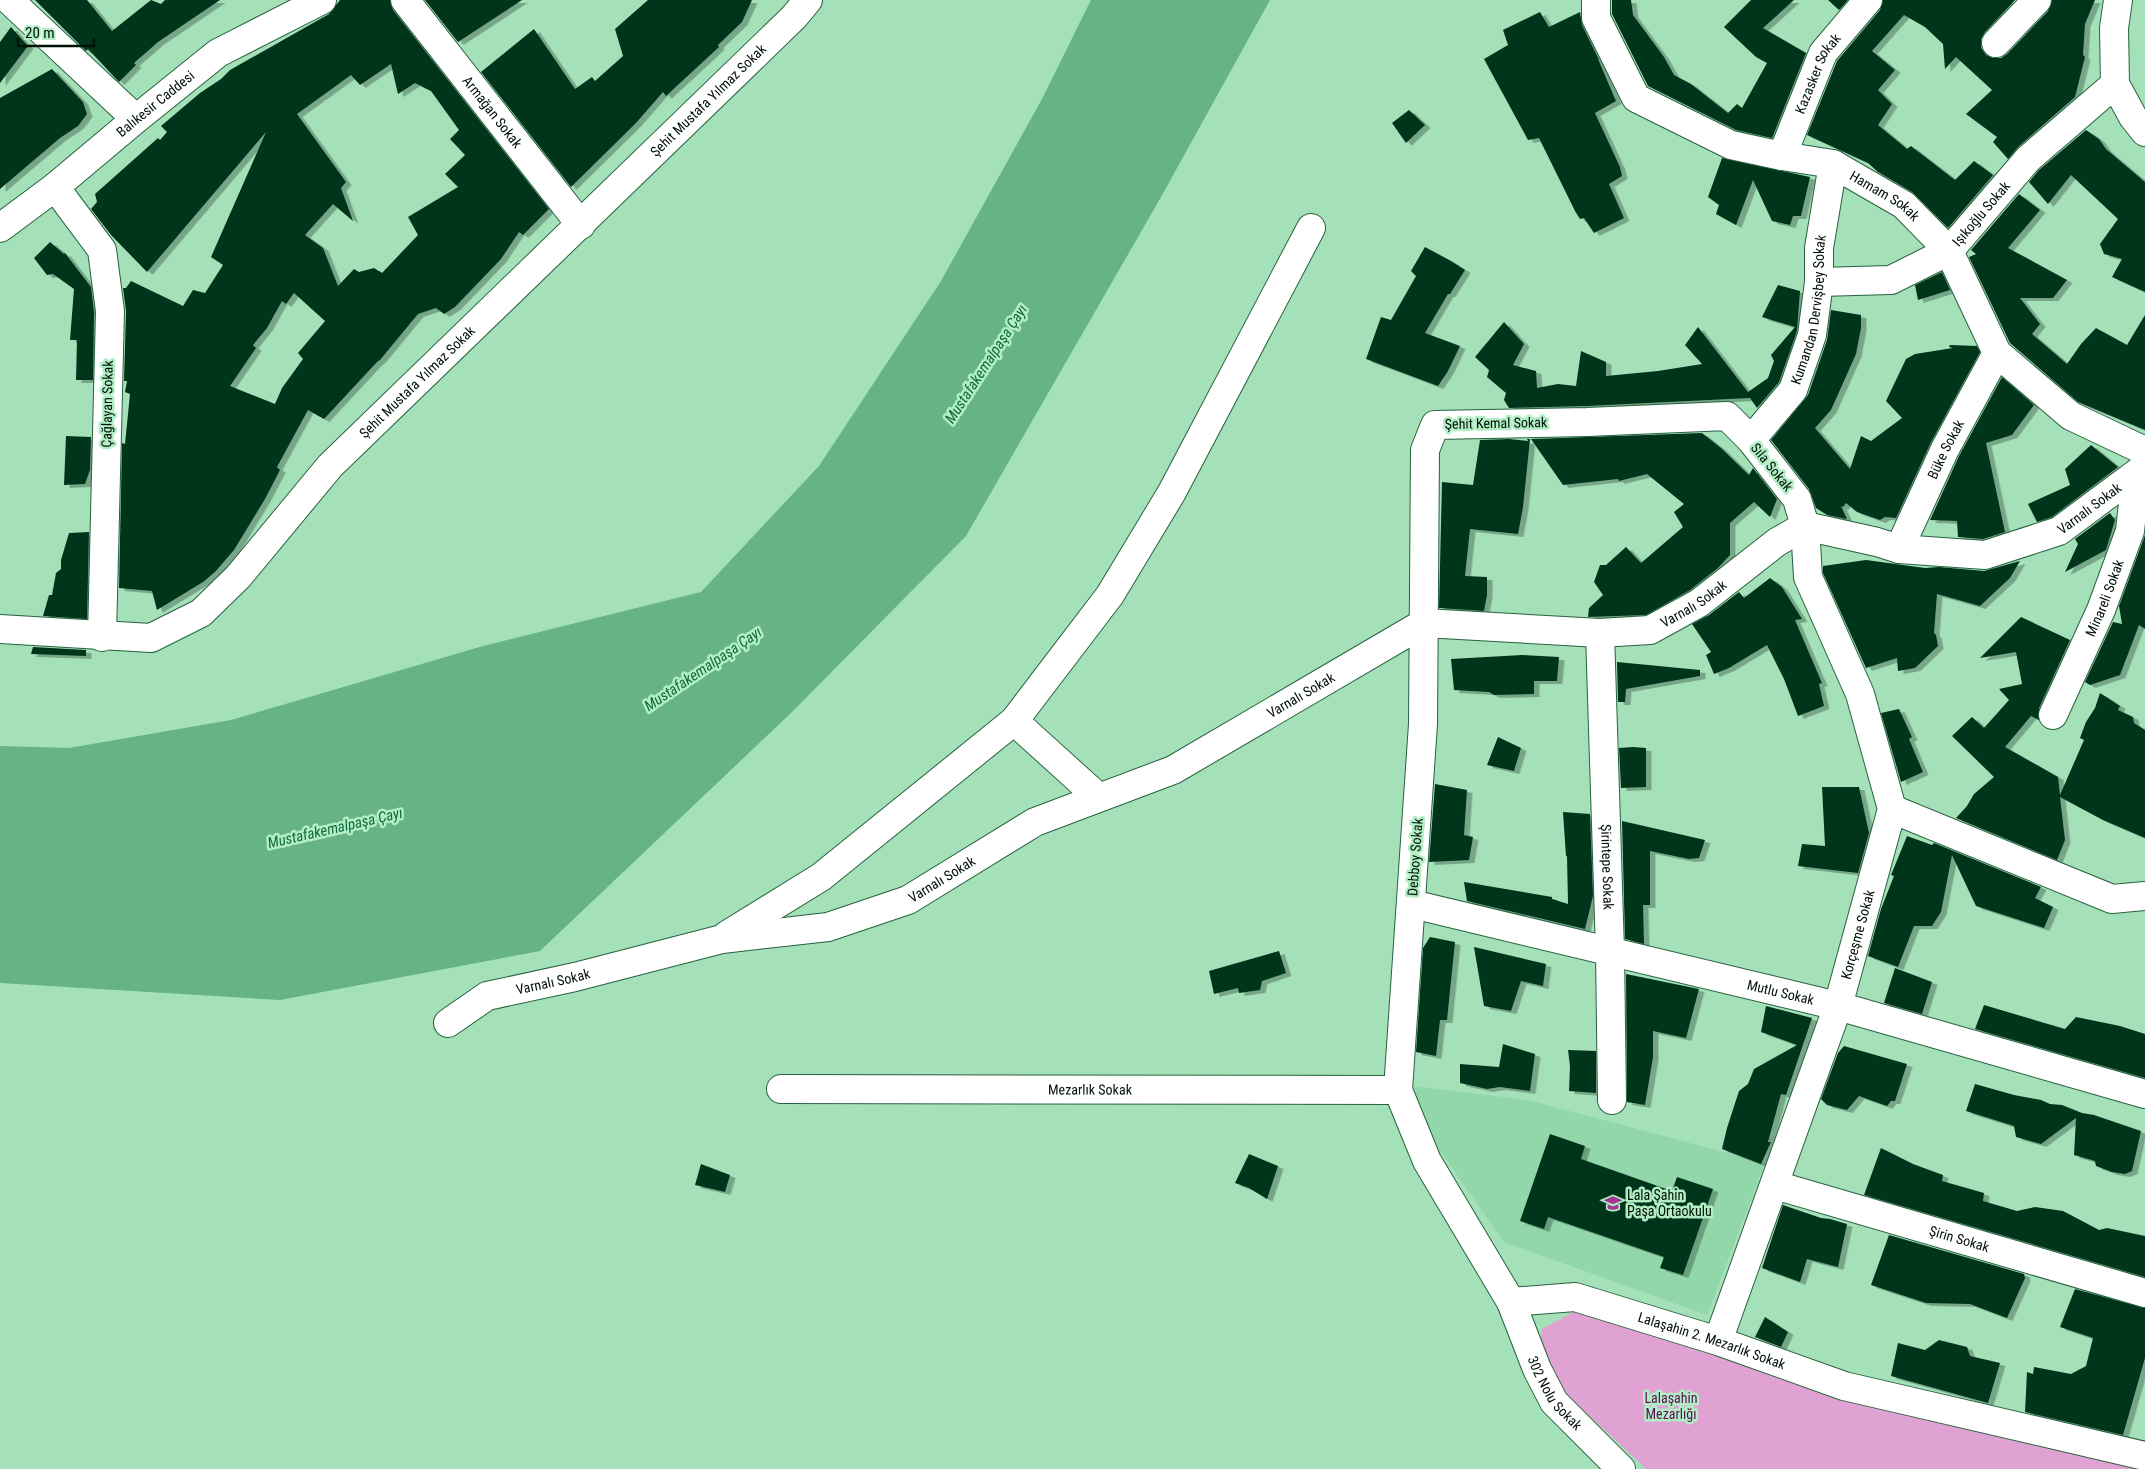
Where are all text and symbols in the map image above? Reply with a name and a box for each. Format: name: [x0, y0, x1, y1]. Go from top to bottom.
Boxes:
scale bar: [18, 15, 94, 47]
text: 20 m: [25, 24, 55, 42]
street label: Kazasker Sokak: [1792, 30, 1844, 116]
street label: Şehit Mustafa Yılmaz Sokak: [647, 40, 770, 160]
street label: Balıkesir Caddesi: [113, 67, 197, 140]
street label: Armağan Sokak: [459, 73, 526, 152]
street label: Hamam Sokak: [1847, 167, 1923, 225]
street label: Işıkoğlu Sokak: [1949, 178, 2014, 249]
street label: Kumandan Dervişbey Sokak: [1788, 233, 1829, 387]
water label: Mustafakemalpaşa Çayı: [941, 301, 1031, 427]
street label: Şehit Mustafa Yılmaz Sokak: [356, 322, 478, 441]
street label: Çağlayan Sokak: [98, 359, 116, 448]
street label: Şehit Kemal Sokak: [1445, 414, 1548, 432]
street label: Büke Sokak: [1924, 416, 1968, 482]
street label: Sıla Sokak: [1748, 440, 1797, 495]
street label: Varnalı Sokak: [2054, 479, 2125, 537]
street label: Minareli Sokak: [2082, 557, 2127, 639]
street label: Varnalı Sokak: [1658, 576, 1730, 631]
water label: Mustafakemalpaşa Çayı: [641, 623, 765, 715]
street label: Varnalı Sokak: [1264, 669, 1338, 721]
water label: Mustafakemalpaşa Çayı: [266, 804, 404, 852]
street label: Debboy Sokak: [1404, 817, 1426, 896]
street label: Şirintepe Sokak: [1598, 824, 1617, 911]
street label: Varnalı Sokak: [905, 852, 979, 906]
street label: Korçeşme Sokak: [1838, 887, 1878, 981]
street label: Varnalı Sokak: [515, 965, 592, 998]
street label: Mutlu Sokak: [1745, 977, 1816, 1008]
street label: Mezarlık Sokak: [1048, 1081, 1133, 1098]
place label: Lala Şahin Paşa Ortaokulu: [1627, 1187, 1712, 1219]
school or university icon: Lala Şahin Paşa Ortaokulu: [1603, 1193, 1623, 1213]
street label: Şirin Sokak: [1927, 1222, 1992, 1255]
street label: Lalaşahin 2. Mezarlık Sokak: [1636, 1309, 1788, 1373]
street label: 302 Nolu Sokak: [1525, 1354, 1586, 1434]
park label: Lalaşahin Mezarlığı: [1644, 1390, 1698, 1422]

